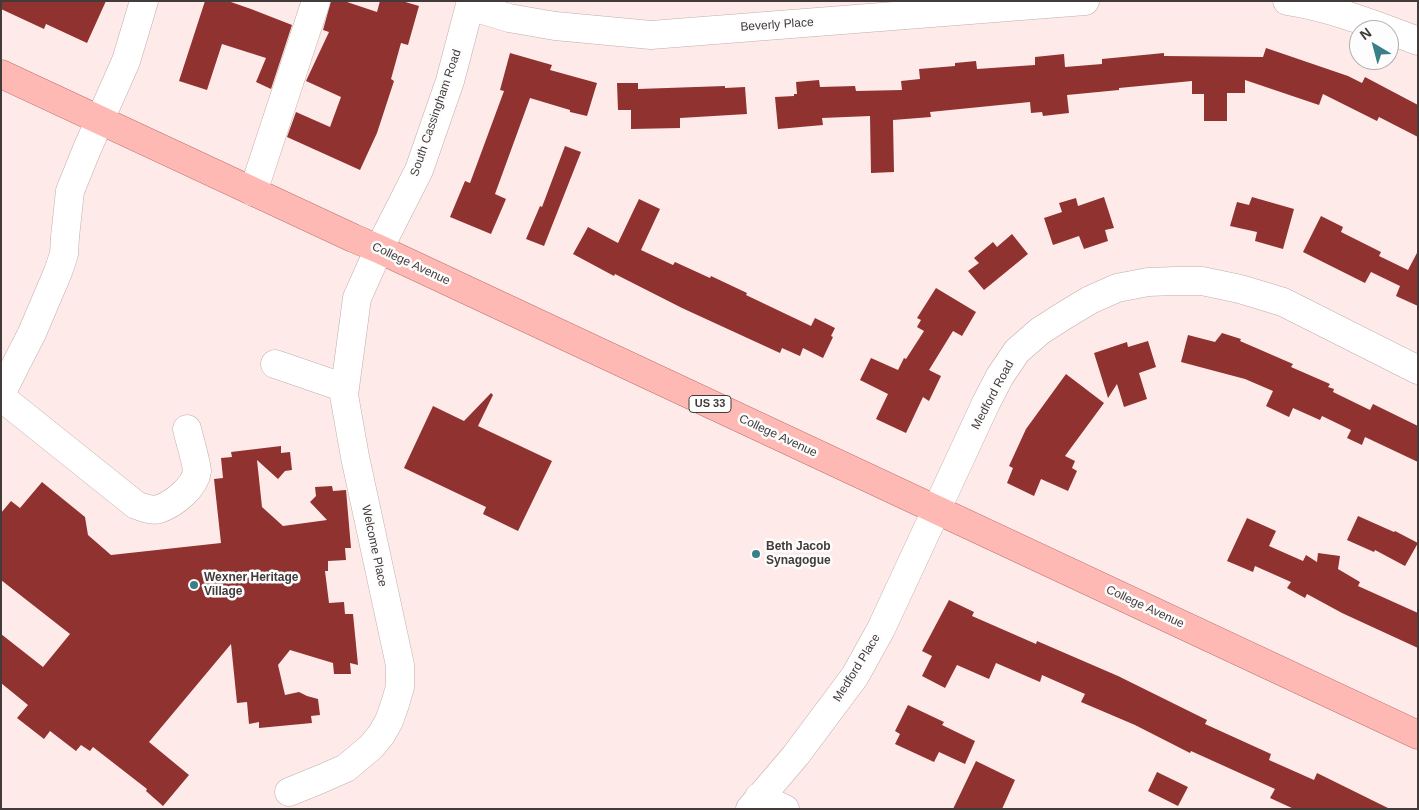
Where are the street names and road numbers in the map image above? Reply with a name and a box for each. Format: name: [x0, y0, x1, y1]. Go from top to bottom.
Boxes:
street label: Beverly Place: [740, 15, 814, 35]
street label: South Cassingham Road: [407, 48, 465, 178]
street label: College Avenue: [370, 240, 452, 288]
street label: Medford Road: [969, 358, 1017, 432]
road number: US 33: [689, 396, 731, 412]
street label: College Avenue: [737, 412, 819, 460]
street label: Welcome Place: [358, 504, 390, 588]
street label: College Avenue: [1104, 583, 1186, 631]
street label: Medford Place: [830, 631, 884, 705]

